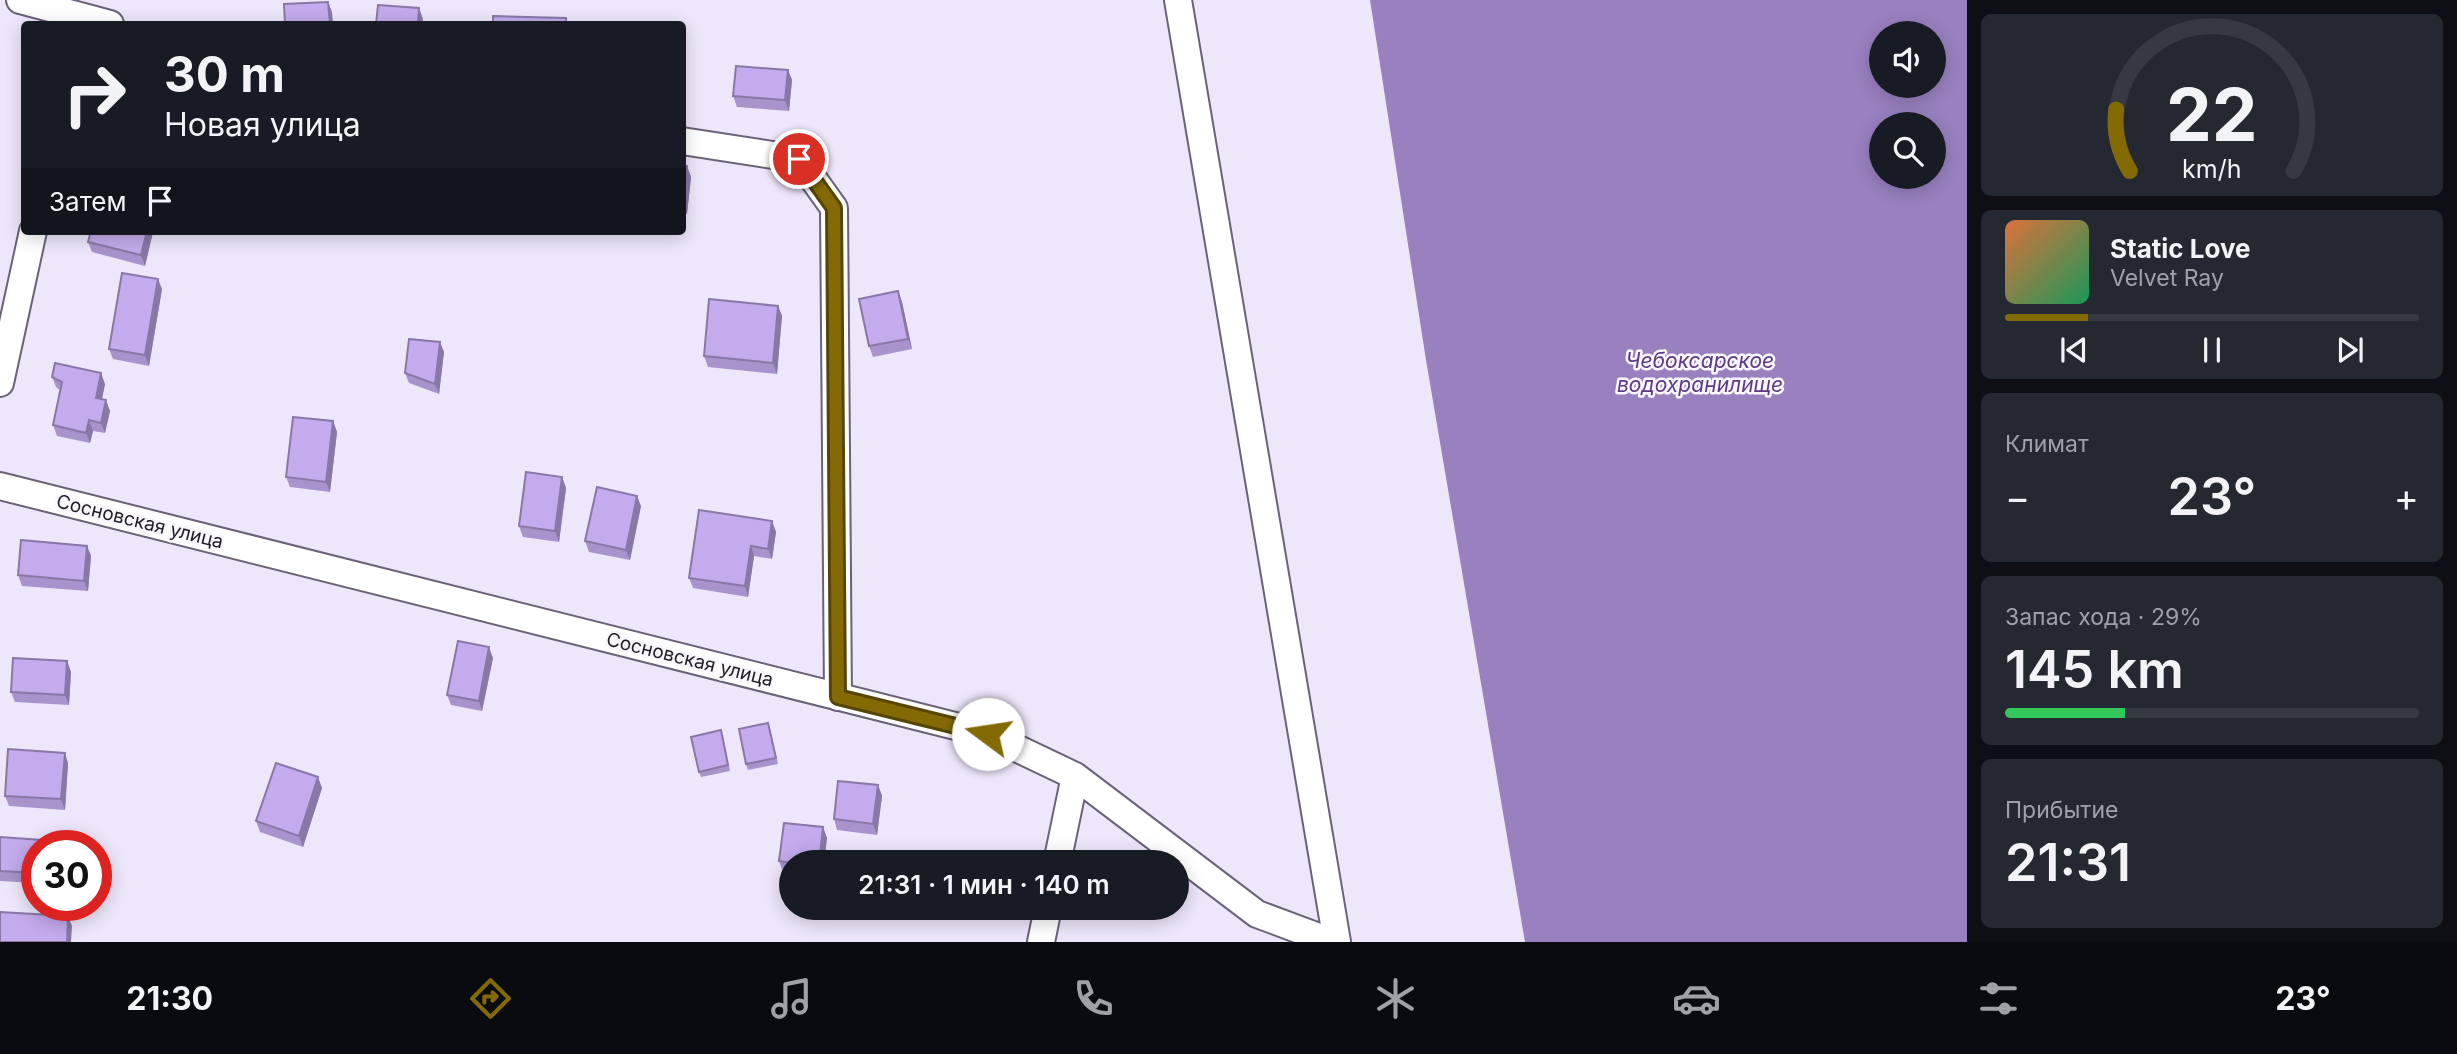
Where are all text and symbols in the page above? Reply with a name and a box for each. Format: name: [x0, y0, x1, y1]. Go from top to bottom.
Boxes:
map controls: [1869, 21, 1946, 189]
button: sound: [1869, 21, 1946, 98]
text: 30 m: [164, 45, 285, 104]
icon: right: [49, 49, 140, 140]
text: 22: [2166, 70, 2258, 159]
text: Новая улица: [164, 105, 361, 144]
button: search: [1869, 112, 1946, 189]
pin: [769, 129, 829, 189]
icon: arrive: [780, 140, 818, 178]
text: km/h: [2182, 154, 2242, 184]
icon: arrive: [141, 182, 179, 220]
text: Затем: [49, 186, 127, 217]
text: Static Love: [2110, 233, 2251, 264]
text: Velvet Ray: [2110, 264, 2224, 292]
icon: previous: [2055, 331, 2093, 369]
icon: pause: [2193, 331, 2231, 369]
icon: next: [2331, 331, 2369, 369]
water label: Чебоксарское водохранилище: [1617, 348, 1783, 397]
text: Климат: [2005, 430, 2089, 458]
text: 23°: [2168, 465, 2256, 528]
text: −: [2005, 474, 2030, 520]
text: +: [2394, 474, 2419, 520]
street label: Сосновская улица: [54, 490, 226, 553]
text: Запас хода · 29%: [2005, 603, 2202, 631]
street label: Сосновская улица: [604, 628, 776, 691]
text: 145 km: [2005, 638, 2184, 701]
position arrow: [951, 697, 1025, 771]
text: Прибытие: [2005, 796, 2118, 824]
speed limit sign: 30: [21, 830, 112, 921]
text: 21:31: [2005, 831, 2131, 894]
text: 21:31 · 1 мин · 140 m: [858, 869, 1110, 900]
icon: directions: [466, 974, 515, 1023]
icon: music: [767, 974, 816, 1023]
icon: phone: [1069, 974, 1118, 1023]
icon: climate: [1371, 974, 1420, 1023]
icon: car: [1672, 974, 1721, 1023]
icon: filters: [1974, 974, 2023, 1023]
text: 21:30: [126, 979, 213, 1018]
text: 23°: [2275, 979, 2331, 1018]

